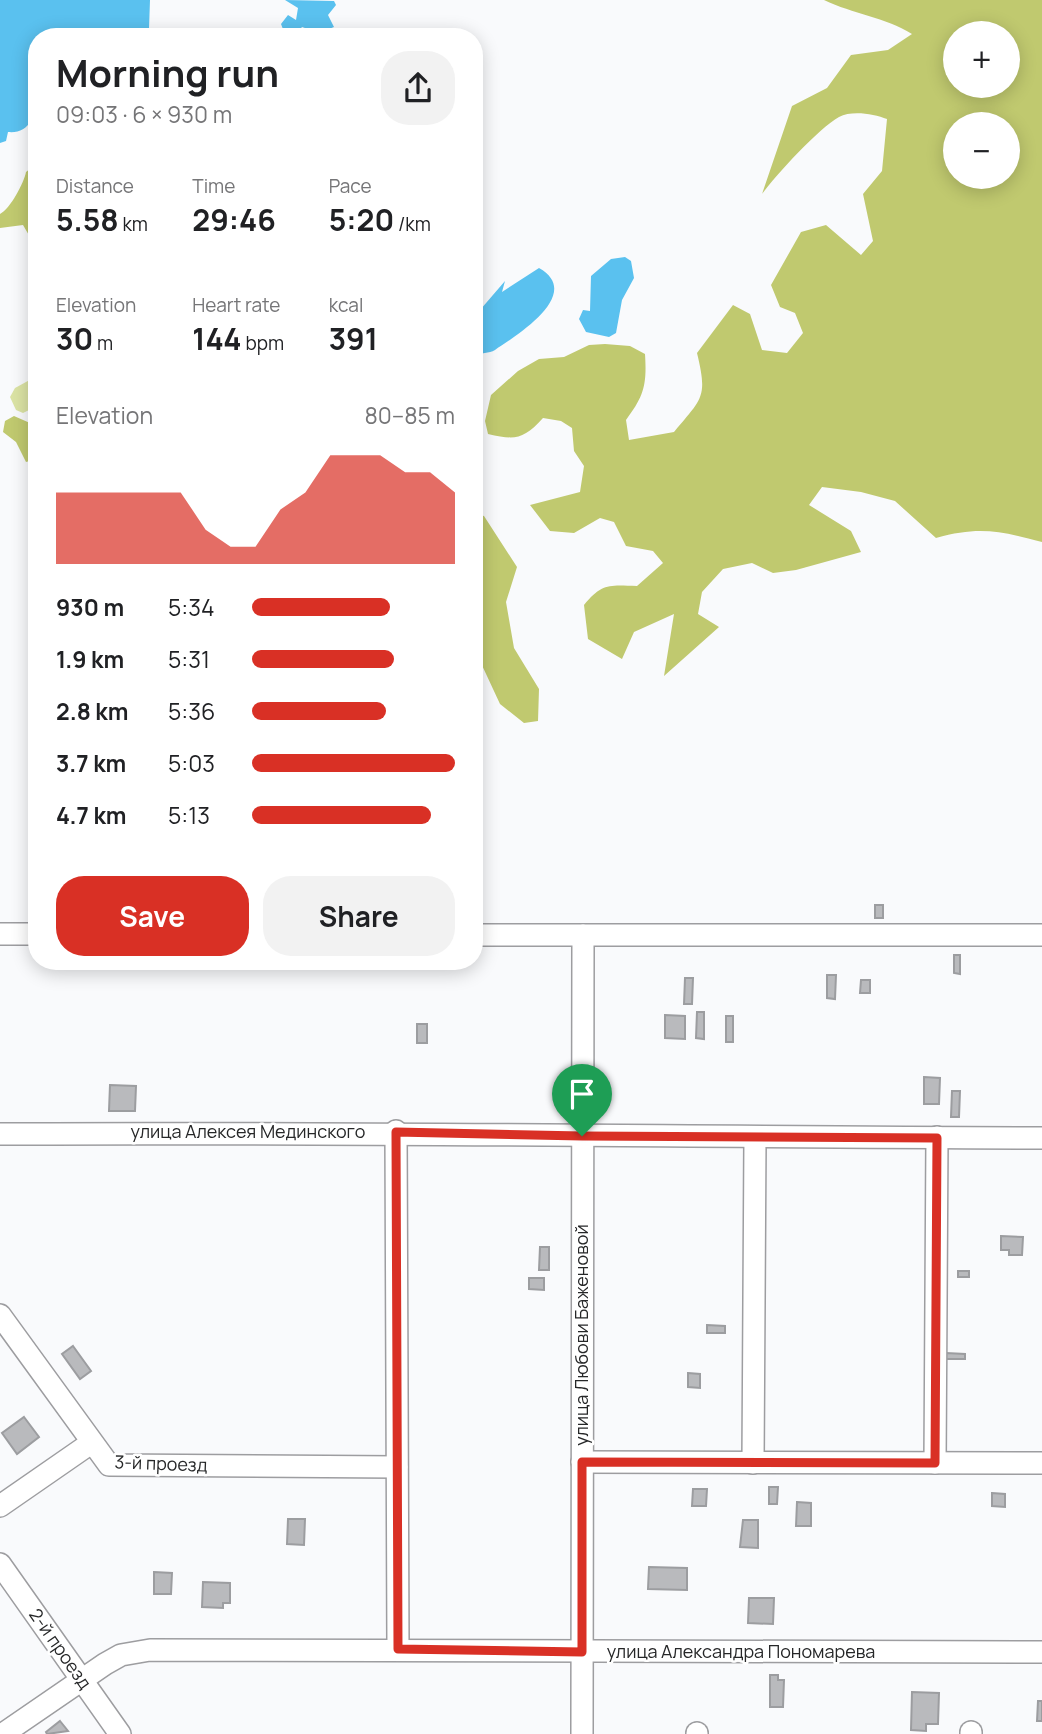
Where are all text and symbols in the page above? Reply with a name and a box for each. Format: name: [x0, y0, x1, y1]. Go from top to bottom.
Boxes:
map controls: [943, 21, 1020, 189]
button: +: [943, 21, 1020, 98]
text: Morning run: [56, 46, 279, 98]
button: share: [381, 51, 455, 125]
text: 09:03 · 6 × 930 m: [56, 98, 232, 130]
button: −: [943, 112, 1020, 189]
text: Distance: [56, 173, 134, 199]
text: Time: [192, 173, 235, 199]
text: Pace: [329, 173, 372, 199]
text: 5.58: [56, 199, 119, 240]
text: 29:46: [192, 199, 276, 240]
text: 5:20: [329, 199, 394, 240]
text: km: [119, 211, 148, 237]
text: /km: [394, 211, 431, 237]
text: Elevation: [56, 292, 136, 318]
text: Heart rate: [192, 292, 280, 318]
text: kcal: [329, 292, 363, 318]
text: 30: [56, 318, 93, 359]
text: 144: [192, 318, 242, 359]
text: 391: [329, 318, 378, 359]
text: m: [93, 330, 113, 356]
text: bpm: [242, 330, 284, 356]
text: Elevation: [56, 399, 153, 431]
text: 80–85 m: [364, 399, 455, 431]
text: 930 m: [56, 591, 124, 623]
text: 5:34: [168, 591, 214, 623]
text: 1.9 km: [56, 643, 124, 675]
text: 5:31: [168, 643, 210, 675]
text: 2.8 km: [56, 695, 128, 727]
text: 5:36: [168, 695, 215, 727]
text: 3.7 km: [56, 747, 126, 779]
text: 5:03: [168, 747, 215, 779]
text: 4.7 km: [56, 799, 126, 831]
text: 5:13: [168, 799, 210, 831]
button: Save: [56, 876, 249, 956]
button: Share: [263, 876, 455, 956]
pin: [552, 1064, 612, 1136]
icon: arrive: [563, 1075, 601, 1113]
street label: улица Алексея Мединского: [131, 1119, 365, 1143]
street label: улица Любови Баженовой: [569, 1224, 593, 1446]
street label: 3-й проезд: [114, 1449, 208, 1477]
street label: 2-й проезд: [24, 1603, 98, 1694]
street label: улица Александра Пономарева: [607, 1639, 875, 1663]

